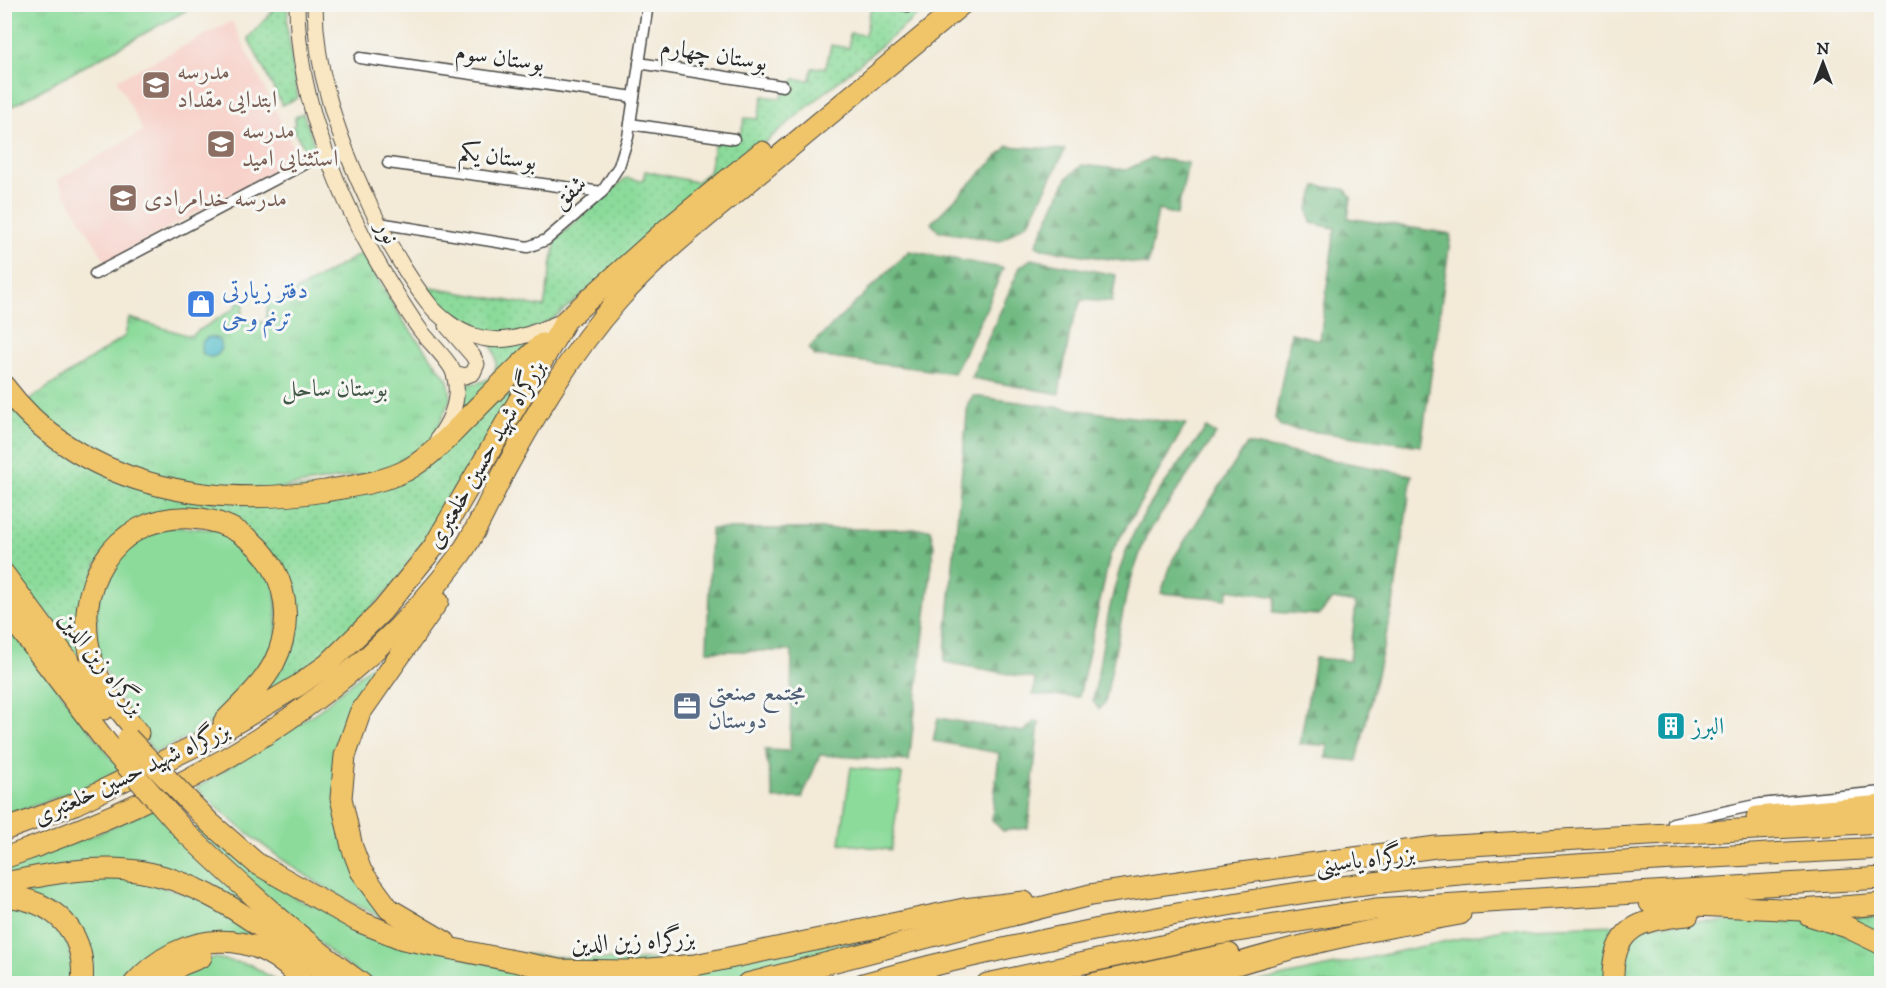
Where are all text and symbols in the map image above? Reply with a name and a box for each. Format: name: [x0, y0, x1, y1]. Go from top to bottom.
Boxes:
street label: بوستان چهارم: [658, 32, 769, 83]
north arrow: [1793, 33, 1853, 93]
street label: بوستان سوم: [453, 37, 546, 84]
text: N: [1816, 39, 1830, 59]
place label: مدرسه ابتدایی مقداد: [177, 57, 277, 115]
school or university icon: مدرسه ابتدایی مقداد: [140, 69, 172, 101]
place label: مدرسه استثنایی امید: [242, 116, 338, 174]
school or university icon: مدرسه استثنایی امید: [205, 128, 237, 160]
street label: بوستان یکم: [456, 137, 539, 183]
street label: شفق: [546, 169, 594, 216]
school or university icon: مدرسه خدامرادی: [107, 182, 139, 214]
place label: مدرسه خدامرادی: [144, 184, 287, 215]
street label: نور: [368, 214, 406, 249]
place label: دفتر زیارتی ترنم وحی: [222, 276, 308, 339]
shop icon: دفتر زیارتی ترنم وحی: [185, 288, 217, 320]
street label: بزرگراه شهید حسین خلعتبری: [418, 354, 552, 554]
park label: بوستان ساحل: [282, 374, 388, 405]
street label: بزرگراه زین الدین: [51, 604, 153, 722]
place label: مجتمع صنعتی دوستان: [708, 678, 806, 736]
office icon: مجتمع صنعتی دوستان: [671, 690, 703, 722]
building icon: البرز: [1655, 710, 1687, 742]
place label: البرز: [1690, 712, 1724, 742]
street label: بزرگراه شهید حسین خلعتبری: [28, 713, 234, 833]
street label: بزرگراه یاسینی: [1313, 837, 1417, 882]
street label: بزرگراه زین الدین: [570, 922, 696, 960]

